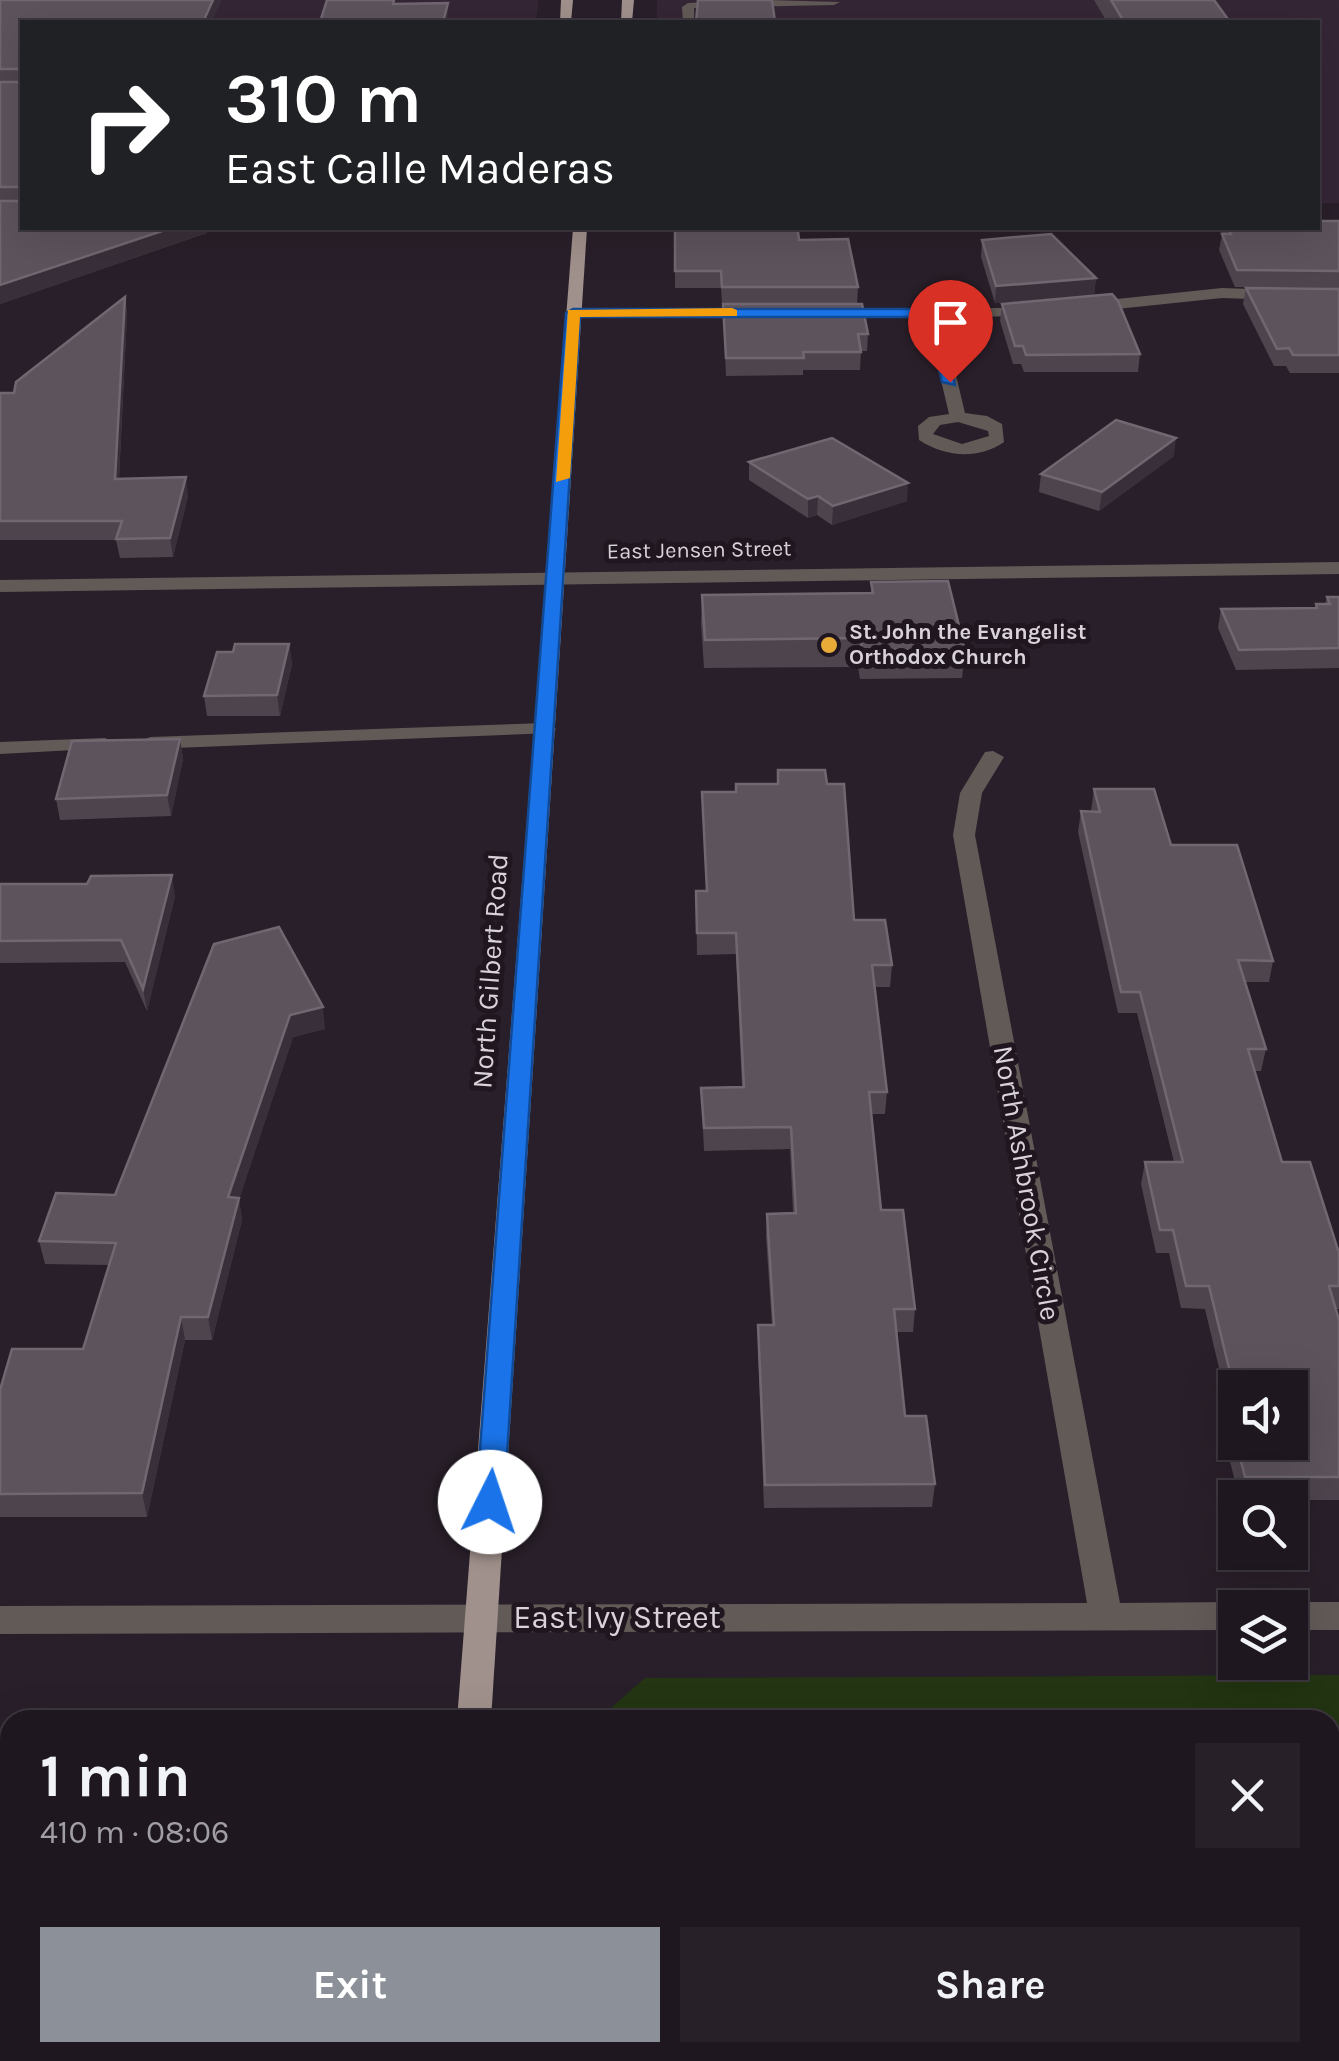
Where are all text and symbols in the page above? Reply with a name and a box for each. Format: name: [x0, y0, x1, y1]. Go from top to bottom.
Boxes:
text: 310 m: [225, 58, 422, 140]
icon: right: [60, 60, 190, 190]
text: East Calle Maderas: [225, 142, 615, 194]
pin: [908, 280, 993, 383]
icon: arrive: [923, 295, 978, 350]
street label: East Jensen Street: [606, 535, 792, 565]
place label: St. John the Evangelist Orthodox Church: [849, 619, 1087, 670]
marker: St. John the Evangelist Orthodox Church: [818, 634, 840, 656]
street label: North Gilbert Road: [465, 852, 515, 1090]
street label: North Ashbrook Circle: [987, 1043, 1067, 1323]
map controls: [1218, 1370, 1308, 1680]
button: sound: [1218, 1370, 1308, 1460]
position arrow: [438, 1450, 542, 1554]
button: search: [1218, 1480, 1308, 1570]
button: layers: [1218, 1590, 1308, 1680]
street label: East Ivy Street: [513, 1599, 721, 1636]
text: 1 min: [40, 1741, 191, 1811]
button: close: [1195, 1743, 1300, 1848]
text: 410 m · 08:06: [40, 1814, 229, 1851]
button: Exit: [40, 1927, 660, 2042]
button: Share: [680, 1927, 1300, 2042]

